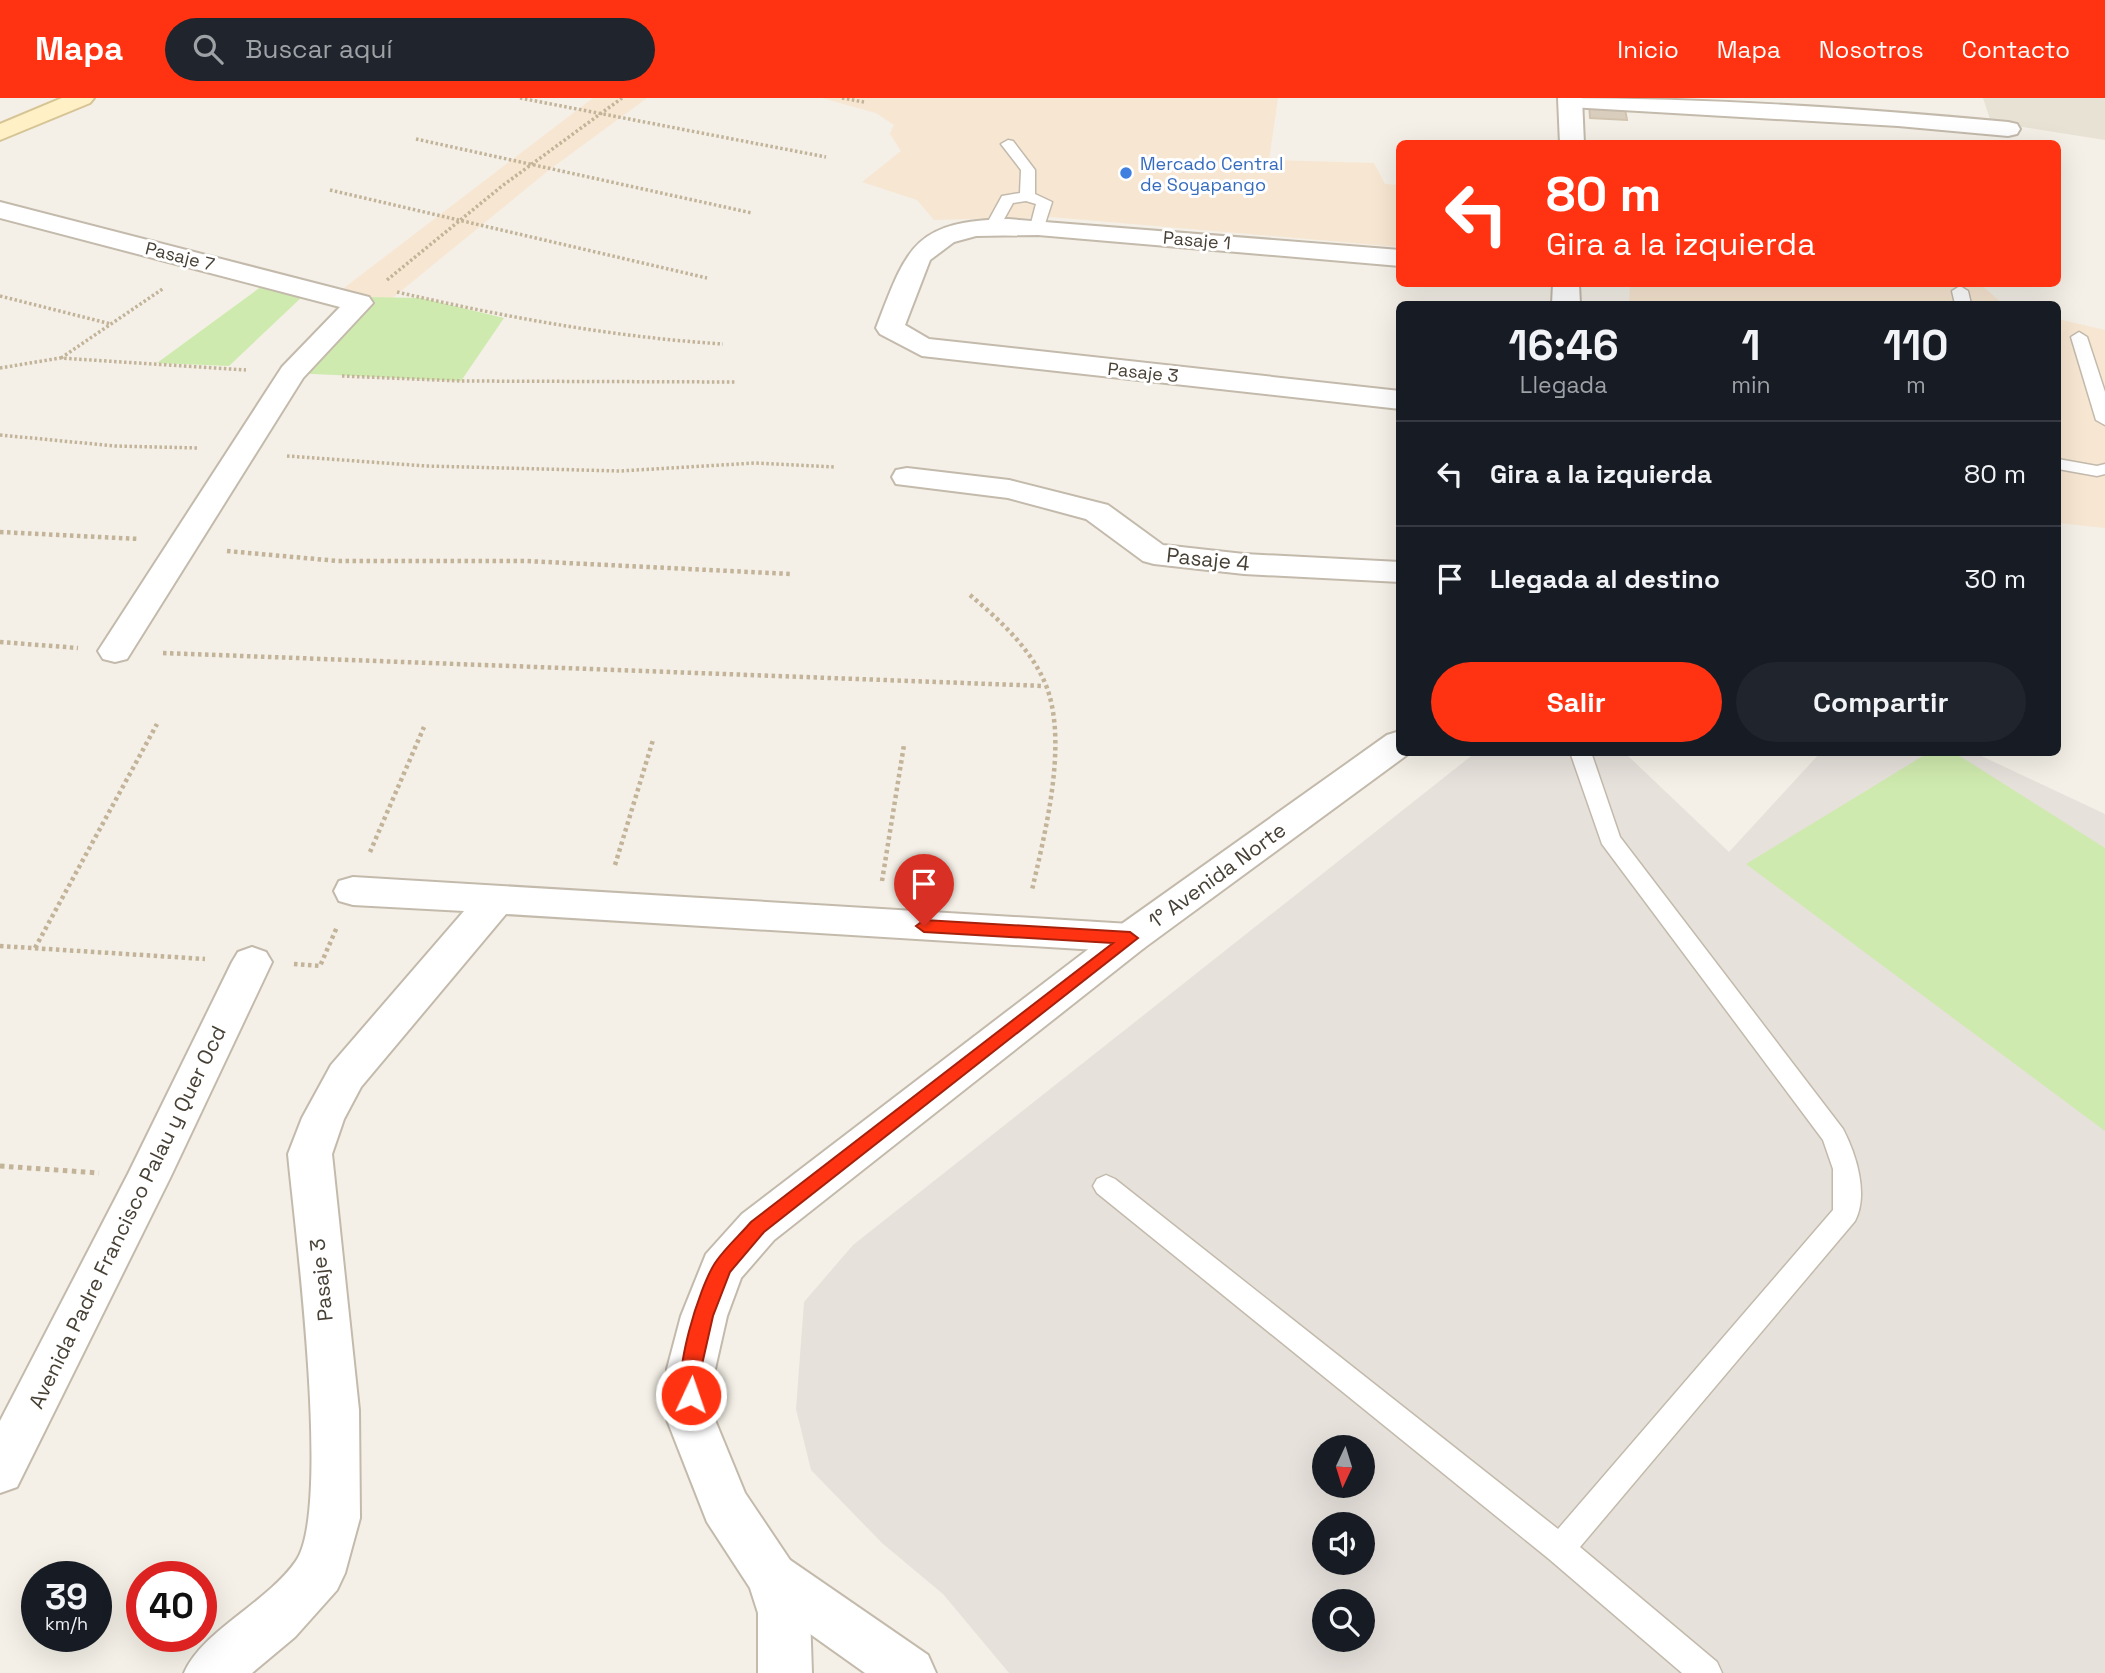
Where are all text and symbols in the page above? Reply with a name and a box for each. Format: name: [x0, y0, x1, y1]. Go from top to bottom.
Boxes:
search box: [165, 18, 655, 81]
text: Mapa: [35, 28, 123, 70]
icon: search: [189, 30, 227, 68]
text: Buscar aquí: [245, 32, 393, 66]
text: Inicio: [1617, 34, 1679, 65]
text: Mapa: [1717, 34, 1781, 65]
text: Nosotros: [1819, 34, 1924, 65]
text: Contacto: [1962, 34, 2070, 65]
place label: Mercado Central de Soyapango: [1140, 152, 1283, 196]
text: 80 m: [1546, 163, 1661, 225]
marker: Mercado Central de Soyapango: [1118, 165, 1134, 181]
icon: left: [1431, 168, 1522, 259]
text: Gira a la izquierda: [1546, 224, 1816, 264]
street label: Pasaje 1: [1162, 226, 1232, 254]
street label: Pasaje 7: [143, 236, 217, 276]
text: 16:46: [1509, 319, 1619, 372]
text: 1: [1741, 319, 1760, 372]
text: 110: [1883, 319, 1948, 372]
street label: Pasaje 3: [1106, 357, 1180, 387]
text: Llegada: [1520, 370, 1607, 400]
text: min: [1731, 370, 1771, 400]
text: m: [1906, 370, 1926, 400]
icon: left: [1431, 455, 1469, 493]
text: Gira a la izquierda: [1490, 457, 1712, 491]
text: 80 m: [1964, 457, 2026, 491]
street label: Pasaje 4: [1165, 541, 1251, 577]
icon: arrive: [1431, 560, 1469, 598]
text: Llegada al destino: [1490, 562, 1720, 596]
text: 30 m: [1965, 562, 2026, 596]
button: Salir: [1431, 662, 1722, 742]
button: Compartir: [1736, 662, 2026, 742]
street label: 1° Avenida Norte: [1143, 816, 1291, 934]
pin: [894, 854, 954, 926]
icon: arrive: [905, 865, 943, 903]
street label: Avenida Padre Francisco Palau y Quer Ocd: [22, 1021, 232, 1413]
street label: Pasaje 3: [303, 1237, 339, 1323]
position arrow: [654, 1358, 728, 1432]
north arrow: [1312, 1435, 1376, 1498]
map controls: [1312, 1435, 1375, 1652]
button: sound: [1312, 1512, 1375, 1575]
speed limit sign: 40: [126, 1561, 217, 1652]
text: 39: [45, 1575, 88, 1619]
button: search: [1312, 1589, 1375, 1652]
text: km/h: [45, 1612, 88, 1635]

